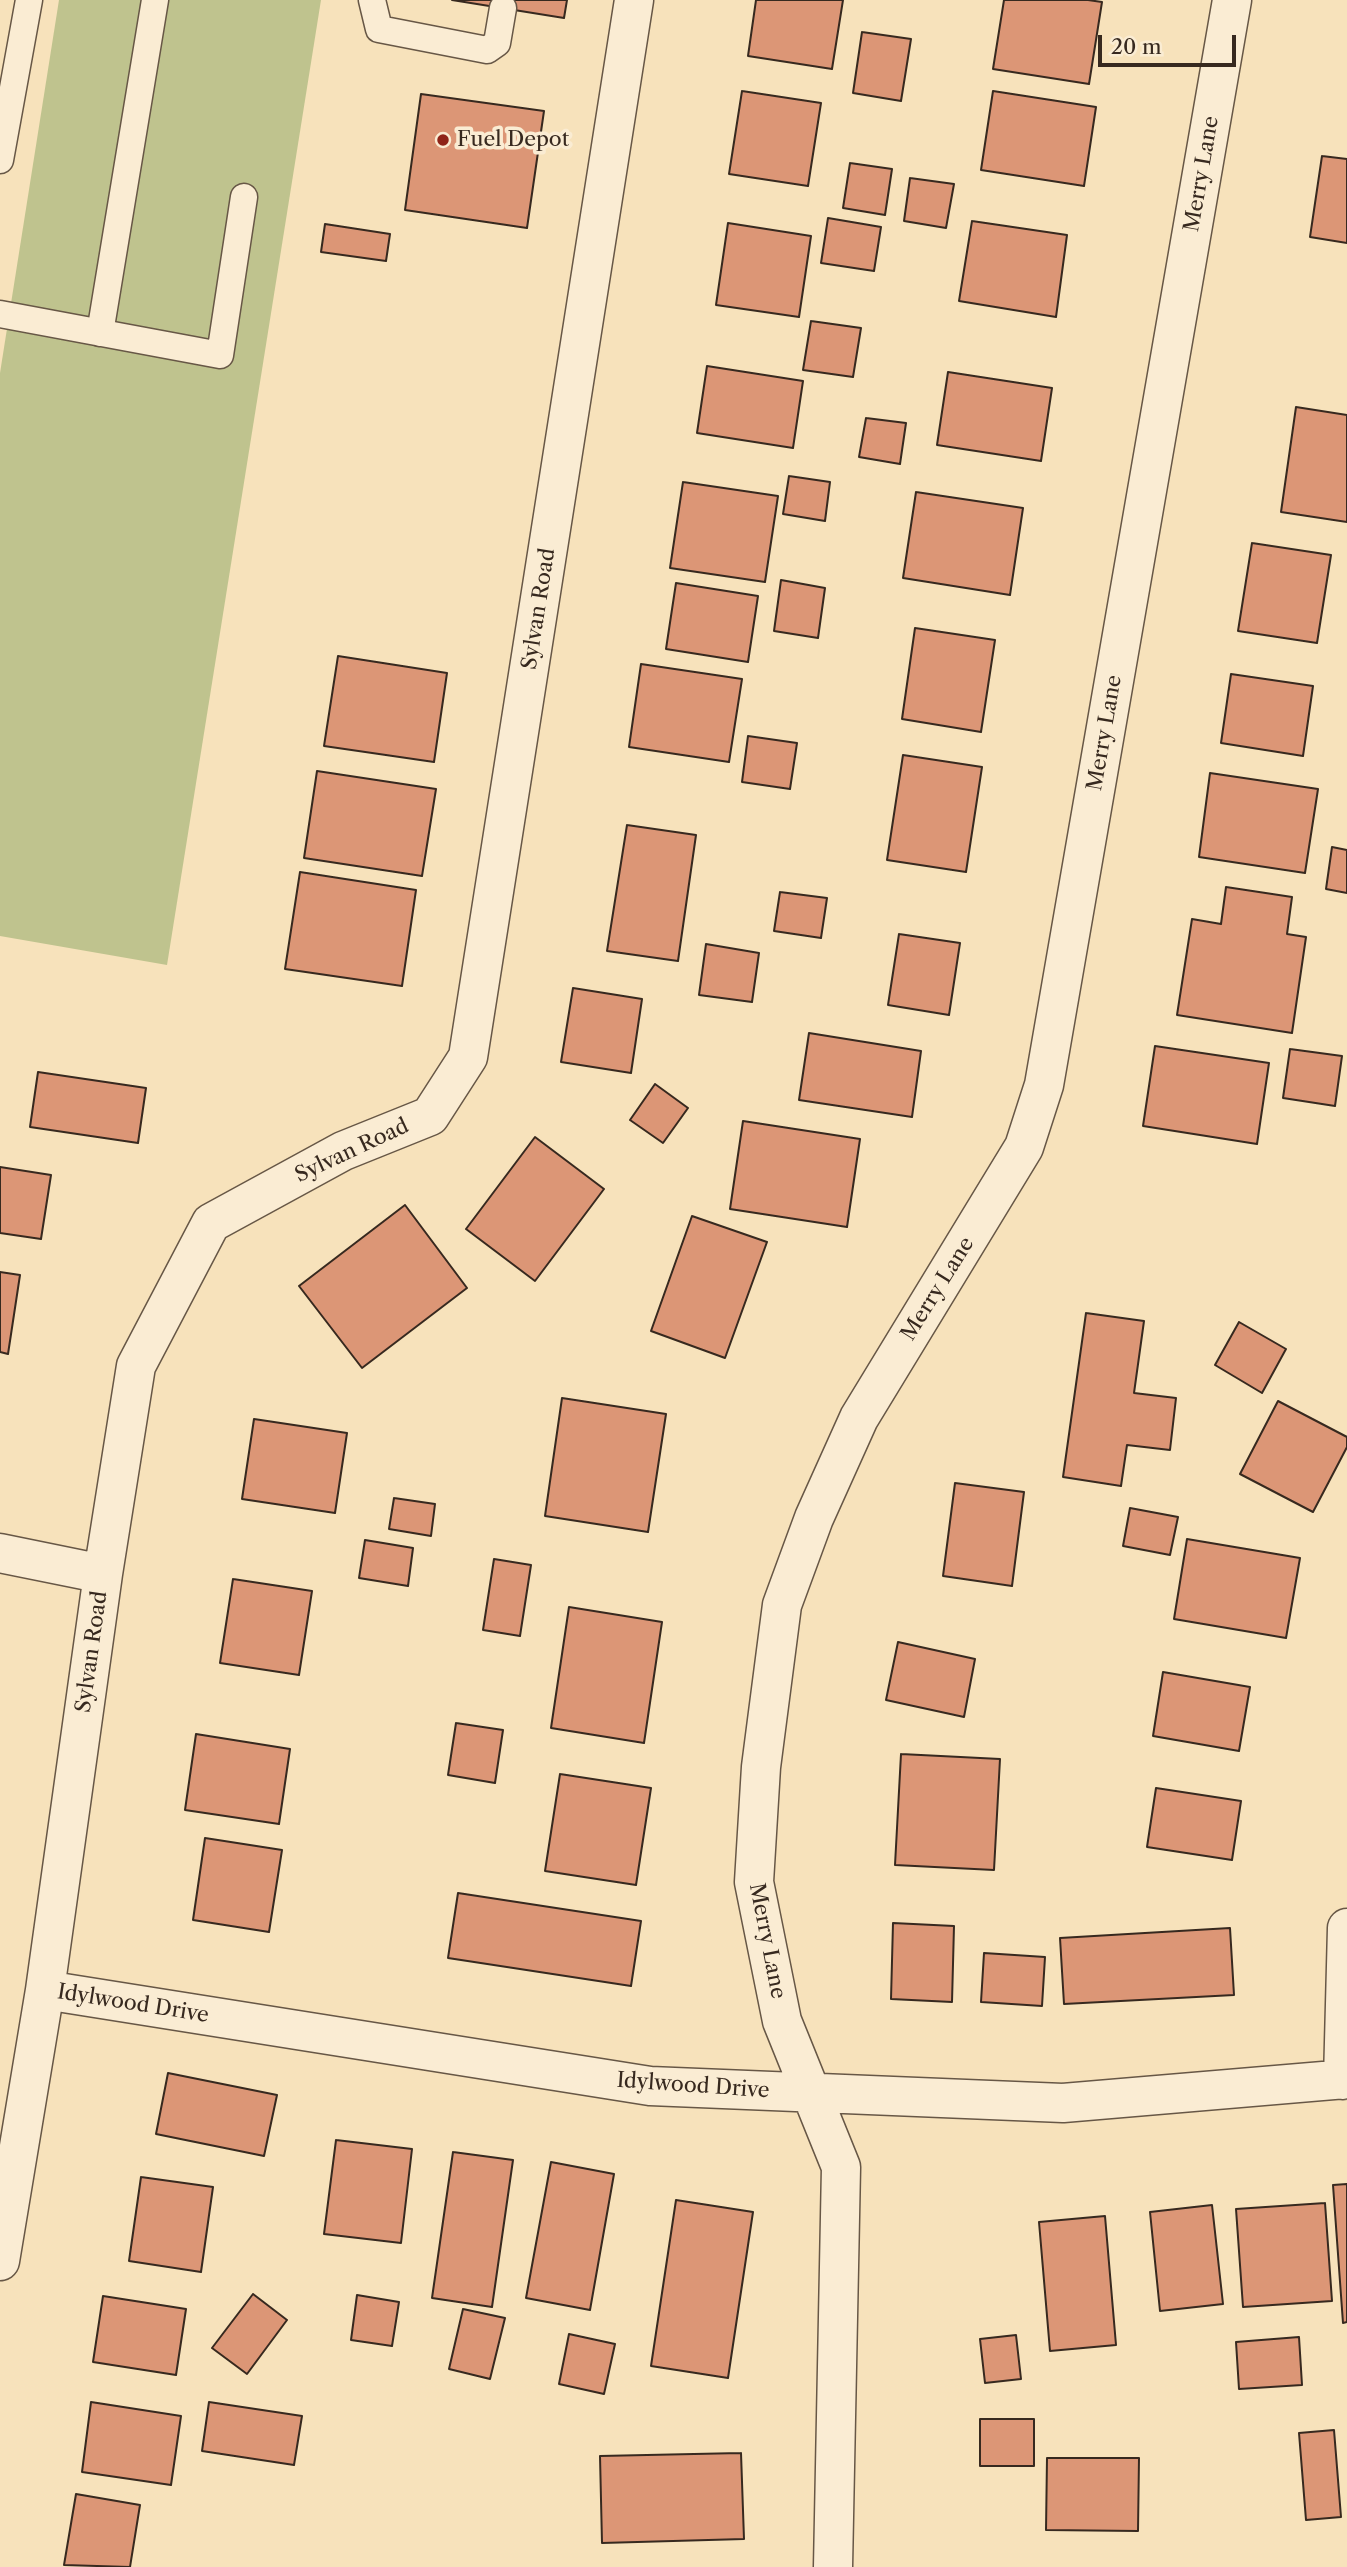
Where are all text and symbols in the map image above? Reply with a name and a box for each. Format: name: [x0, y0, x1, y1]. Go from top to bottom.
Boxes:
scale bar: [1102, 21, 1240, 65]
text: 20 m: [1111, 34, 1162, 59]
street label: Merry Lane: [1179, 114, 1225, 234]
place label: Fuel Depot: [457, 127, 569, 153]
marker: Fuel Depot: [435, 132, 451, 148]
street label: Sylvan Road: [517, 547, 561, 671]
street label: Merry Lane: [1082, 673, 1128, 793]
street label: Sylvan Road: [291, 1114, 413, 1188]
street label: Merry Lane: [896, 1233, 980, 1345]
street label: Sylvan Road: [71, 1590, 113, 1714]
street label: Merry Lane: [743, 1881, 791, 2001]
street label: Idylwood Drive: [55, 1980, 211, 2028]
street label: Idylwood Drive: [616, 2068, 770, 2104]

